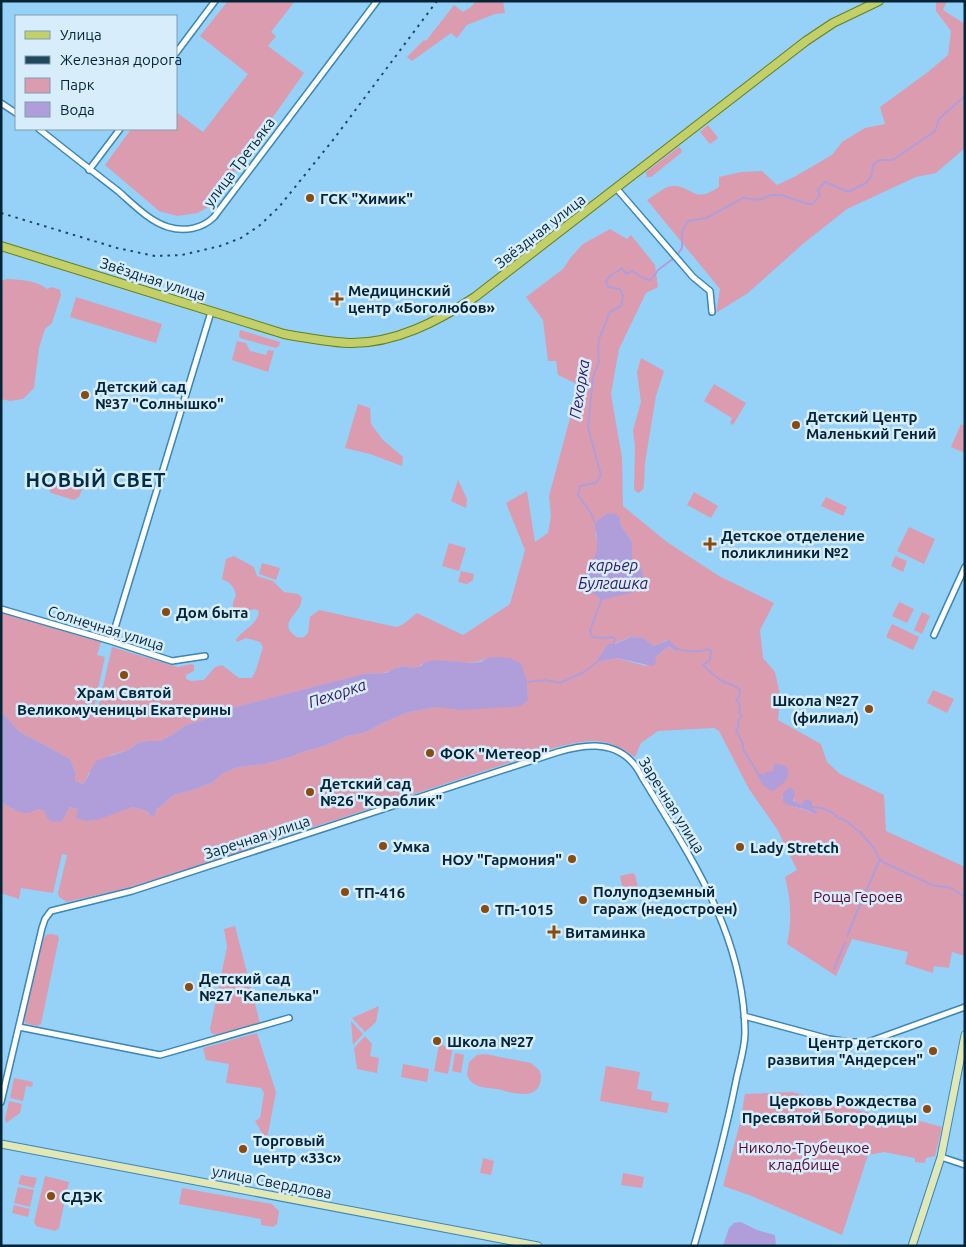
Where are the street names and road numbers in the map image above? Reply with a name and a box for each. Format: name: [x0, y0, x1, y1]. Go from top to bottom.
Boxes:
street label: улица Третьяка: [200, 114, 278, 210]
street label: Звёздная улица: [491, 190, 589, 272]
street label: Звёздная улица: [98, 254, 208, 304]
street label: Солнечная улица: [46, 602, 166, 654]
street label: Заречная улица: [636, 754, 708, 856]
street label: Заречная улица: [202, 812, 312, 862]
street label: улица Свердлова: [211, 1162, 333, 1202]

